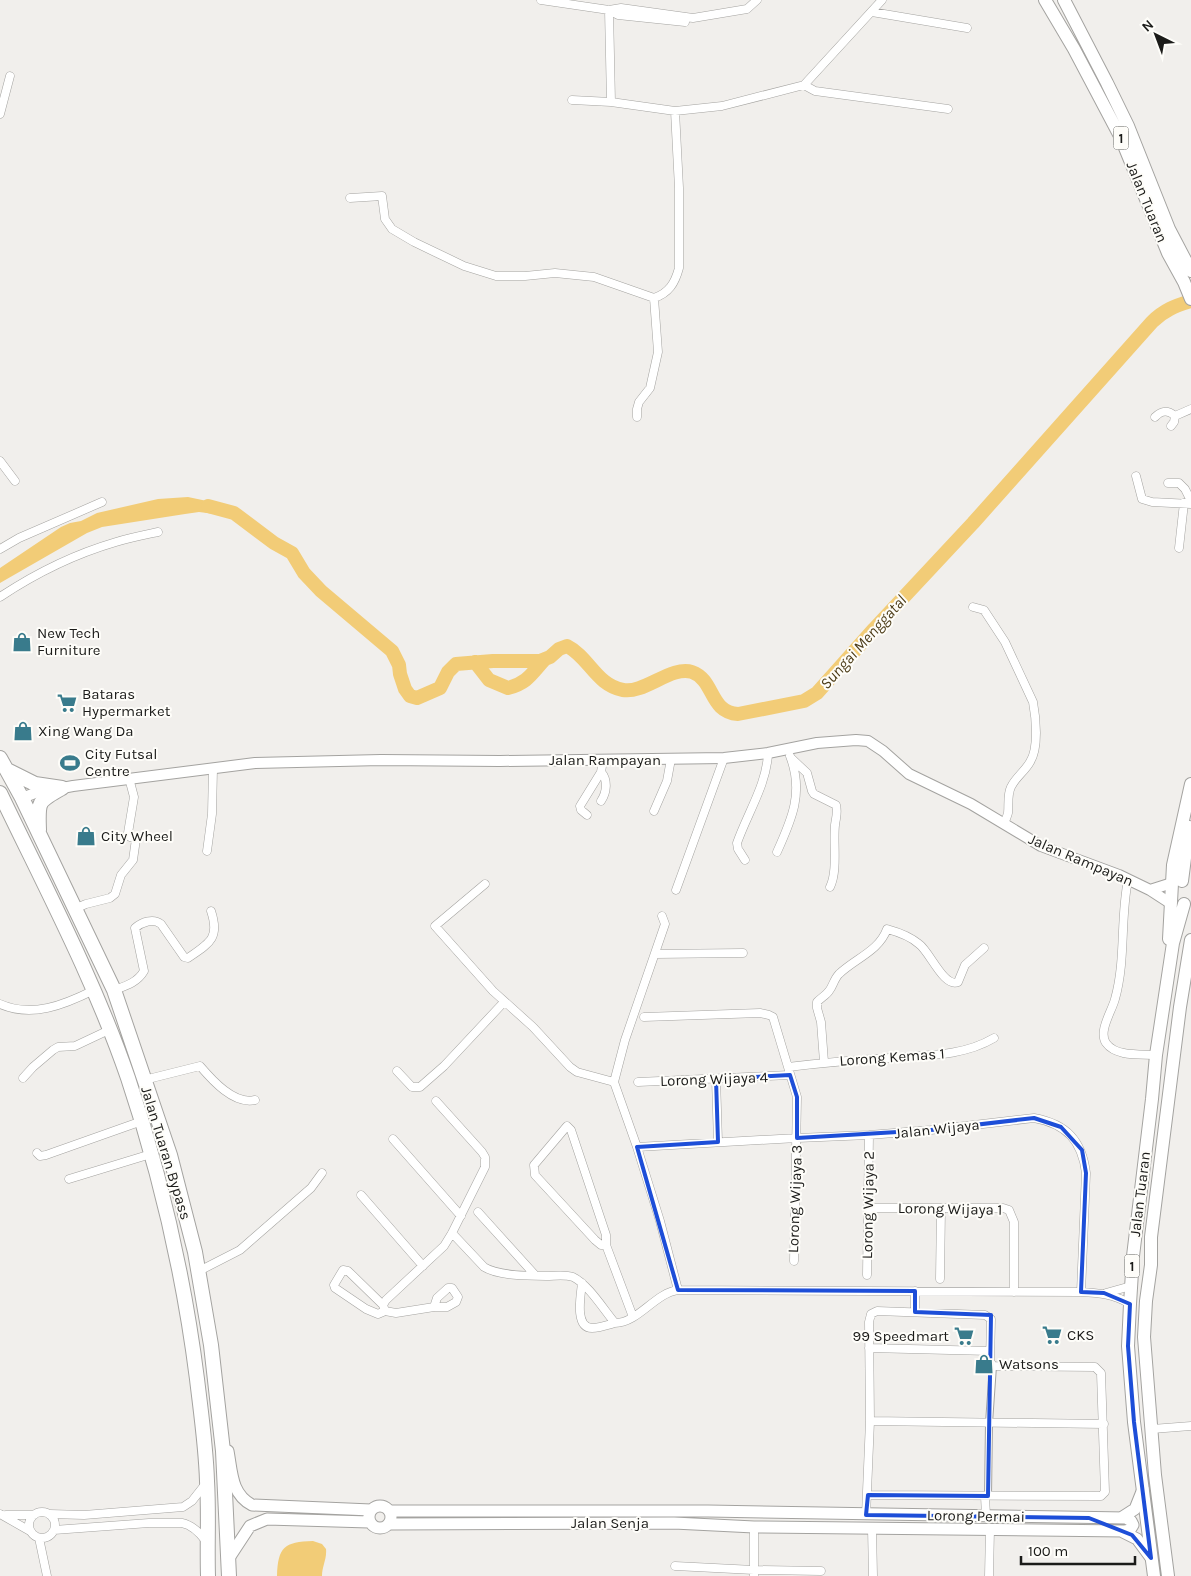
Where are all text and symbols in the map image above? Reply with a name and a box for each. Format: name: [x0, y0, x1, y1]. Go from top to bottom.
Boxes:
north arrow: [1131, 10, 1181, 60]
text: N: [1138, 16, 1157, 35]
road number: 1: [1114, 126, 1128, 150]
street label: Jalan Tuaran: [1123, 159, 1171, 245]
water label: Sungai Menggatal: [816, 591, 910, 693]
place label: New Tech Furniture: [37, 624, 100, 659]
shop icon: New Tech Furniture: [11, 631, 33, 653]
place label: Bataras Hypermarket: [82, 685, 171, 720]
supermarket icon: Bataras Hypermarket: [56, 692, 78, 714]
shop icon: Xing Wang Da: [12, 720, 34, 742]
place label: Xing Wang Da: [38, 722, 134, 740]
place label: City Futsal Centre: [85, 745, 157, 780]
street label: Jalan Rampayan: [549, 751, 661, 769]
sports icon: City Futsal Centre: [59, 752, 81, 774]
shop icon: City Wheel: [75, 825, 97, 847]
place label: City Wheel: [101, 827, 173, 845]
street label: Jalan Rampayan: [1026, 830, 1136, 890]
street label: Lorong Kemas 1: [839, 1044, 945, 1070]
street label: Lorong Wijaya 4: [660, 1068, 769, 1090]
street label: Jalan Tuaran Bypass: [137, 1084, 195, 1222]
street label: Jalan Wijaya: [894, 1116, 980, 1142]
street label: Lorong Wijaya 3: [784, 1145, 806, 1253]
street label: Jalan Tuaran: [1126, 1150, 1154, 1238]
street label: Lorong Wijaya 2: [858, 1151, 878, 1259]
street label: Lorong Wijaya 1: [898, 1199, 1002, 1219]
road number: 1: [1124, 1254, 1140, 1278]
supermarket icon: CKS: [1041, 1324, 1063, 1346]
supermarket icon: 99 Speedmart: [953, 1325, 975, 1347]
place label: CKS: [1067, 1326, 1094, 1344]
place label: 99 Speedmart: [853, 1327, 949, 1345]
shop icon: Watsons: [973, 1353, 995, 1375]
place label: Watsons: [999, 1355, 1059, 1373]
street label: Lorong Permai: [927, 1506, 1025, 1526]
street label: Jalan Senja: [571, 1514, 649, 1532]
scale bar: [1021, 1534, 1135, 1566]
text: 100 m: [1028, 1542, 1068, 1560]

